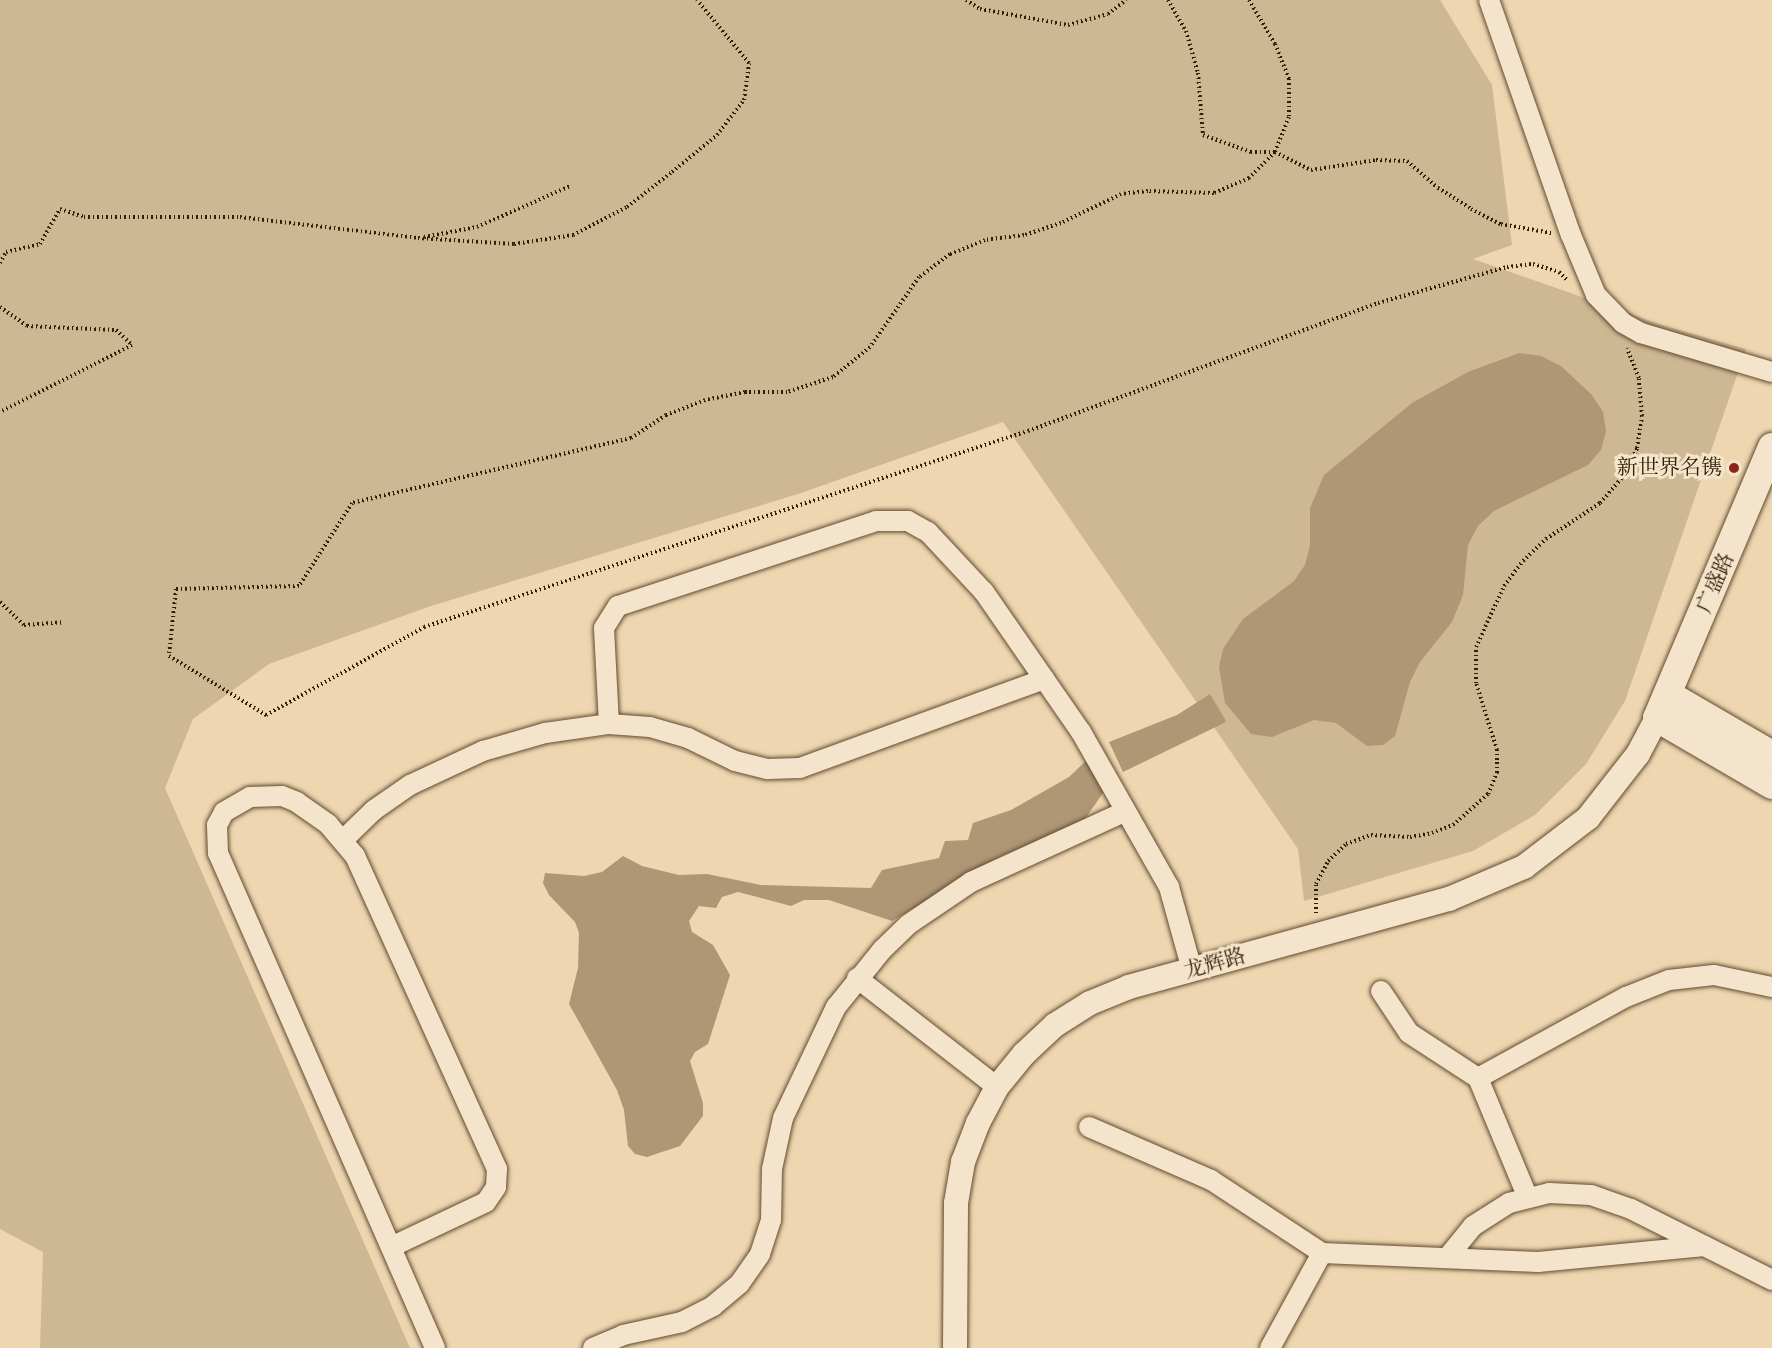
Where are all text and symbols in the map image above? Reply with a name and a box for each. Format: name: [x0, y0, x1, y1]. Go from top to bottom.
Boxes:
place label: 新世界名镌: [1617, 455, 1722, 481]
marker: 新世界名镌: [1727, 461, 1741, 475]
street label: 广盛路: [1692, 549, 1740, 617]
street label: 龙辉路: [1181, 943, 1249, 985]

